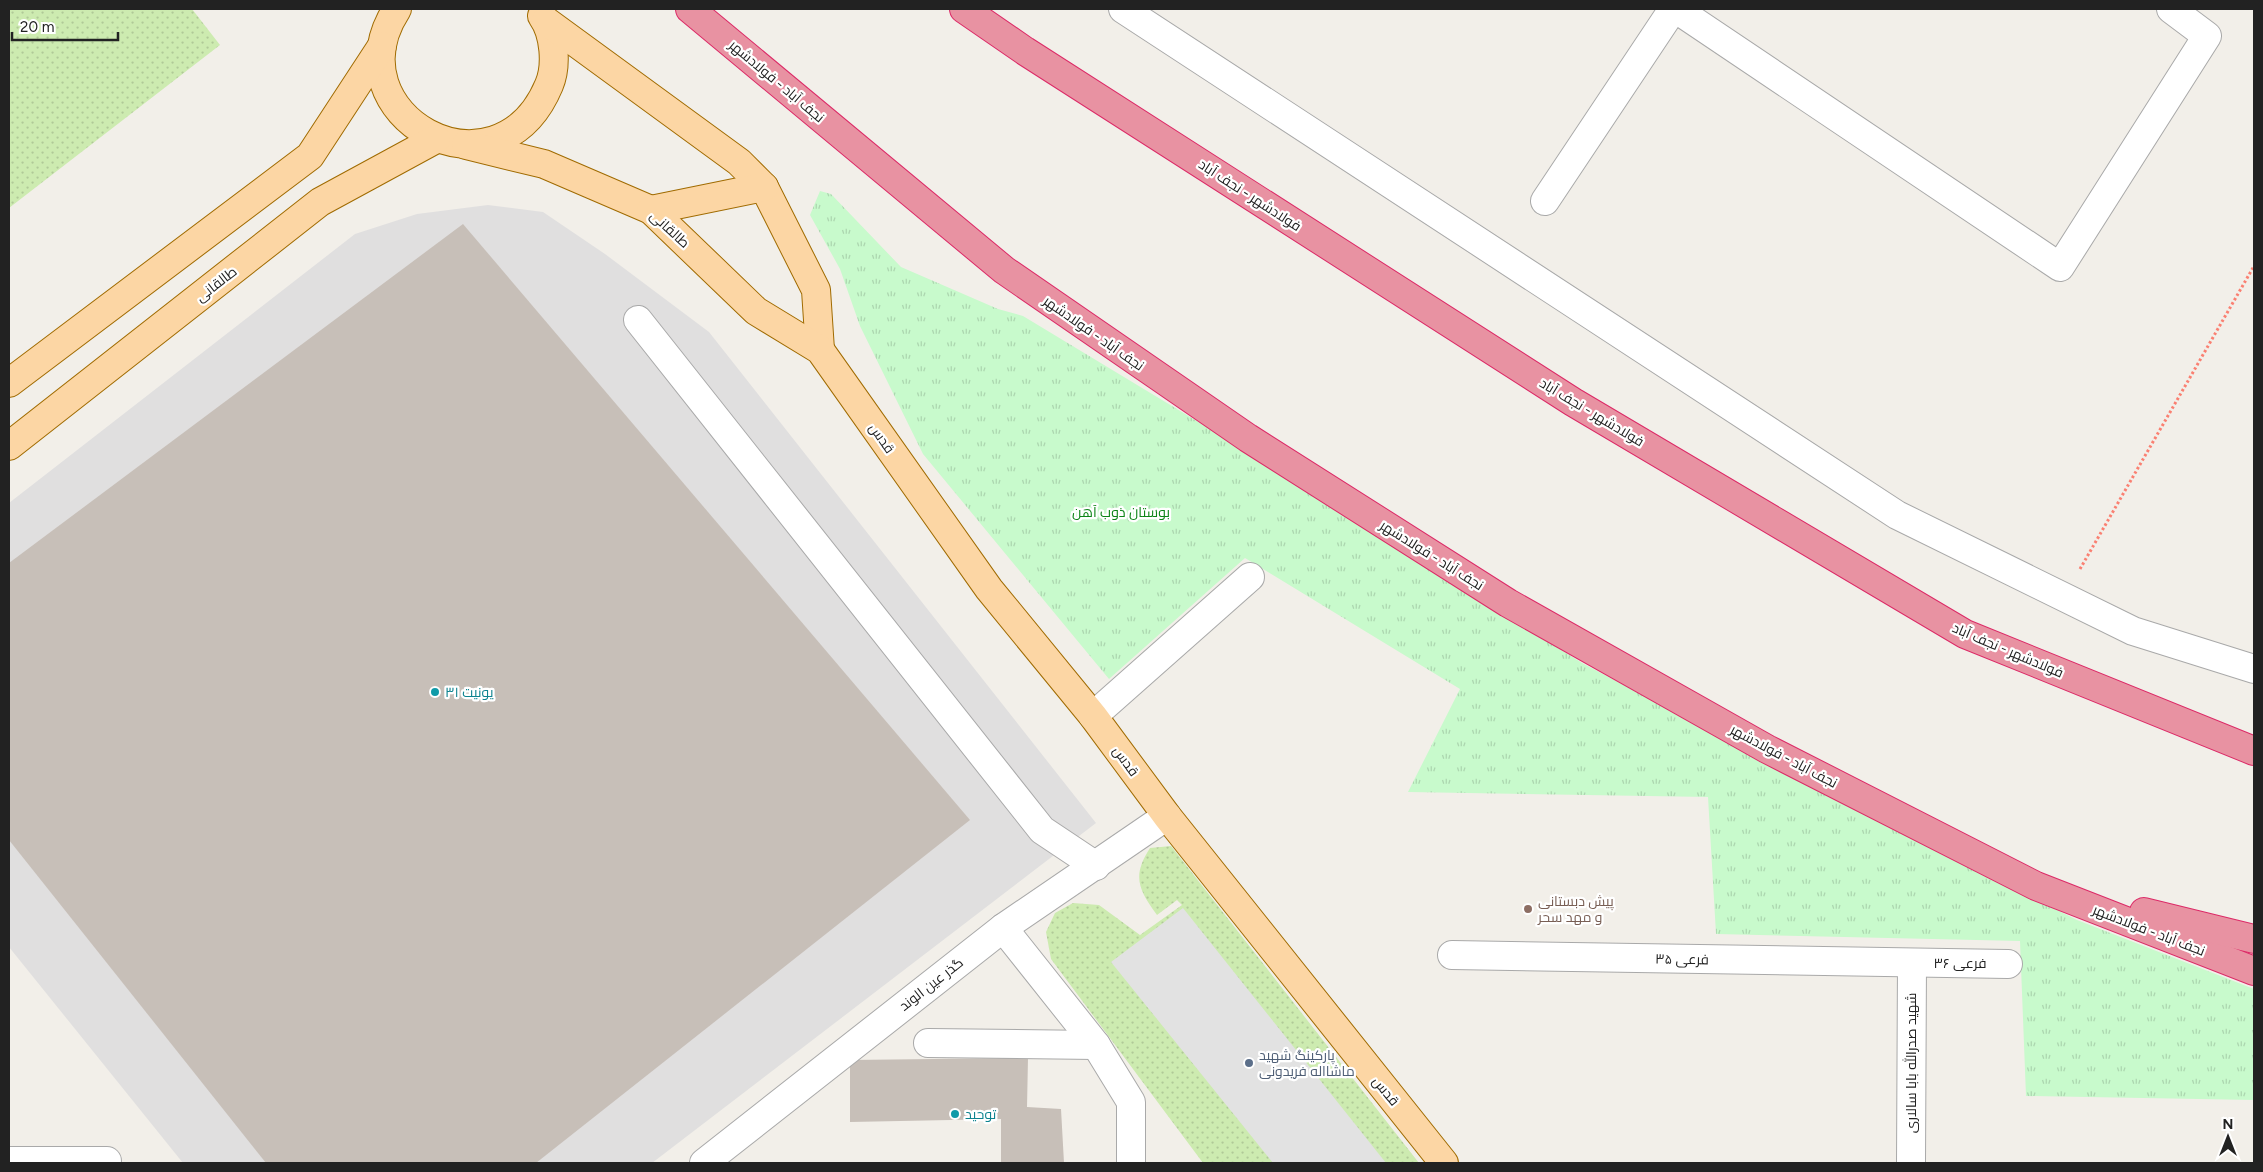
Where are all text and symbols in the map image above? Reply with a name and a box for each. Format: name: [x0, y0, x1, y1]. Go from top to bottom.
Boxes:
scale bar: [12, 10, 119, 42]
text: 20 m: [20, 18, 54, 36]
street label: نجف آباد - فولادشهر: [725, 36, 828, 126]
street label: فولادشهر - نجف آباد: [1195, 156, 1304, 235]
street label: طالقانی: [646, 207, 693, 252]
street label: طالقانی: [192, 263, 240, 306]
street label: نجف آباد - فولادشهر: [1039, 292, 1147, 374]
street label: فولادشهر - نجف آباد: [1536, 375, 1647, 450]
street label: قدس: [865, 420, 898, 457]
park label: بوستان ذوب آهن: [1072, 504, 1170, 521]
street label: نجف آباد - فولادشهر: [1376, 516, 1487, 594]
street label: فولادشهر - نجف آباد: [1950, 619, 2066, 682]
place label: یونیت ۳۱: [445, 684, 494, 701]
marker: یونیت ۳۱: [429, 686, 441, 698]
street label: نجف آباد - فولادشهر: [1726, 721, 1840, 792]
street label: قدس: [1109, 743, 1142, 780]
place label: پیش دبستانی و مهد سحر: [1537, 893, 1614, 926]
street label: نجف آباد - فولادشهر: [2089, 901, 2207, 960]
marker: پیش دبستانی و مهد سحر: [1522, 903, 1534, 915]
street label: فرعی ۳۵: [1655, 951, 1709, 968]
street label: گذر عین الوند: [896, 954, 967, 1015]
street label: فرعی ۳۶: [1934, 955, 1986, 972]
street label: شهید صدرالله بابا سالاری: [1902, 993, 1920, 1133]
place label: پارکینگ شهید ماشااله فریدونی: [1259, 1047, 1355, 1080]
marker: پارکینگ شهید ماشااله فریدونی: [1243, 1057, 1255, 1069]
street label: قدس: [1369, 1073, 1403, 1109]
place label: توحید: [965, 1106, 996, 1123]
marker: توحید: [949, 1108, 961, 1120]
north arrow: [2203, 1112, 2253, 1162]
text: N: [2223, 1116, 2233, 1133]

